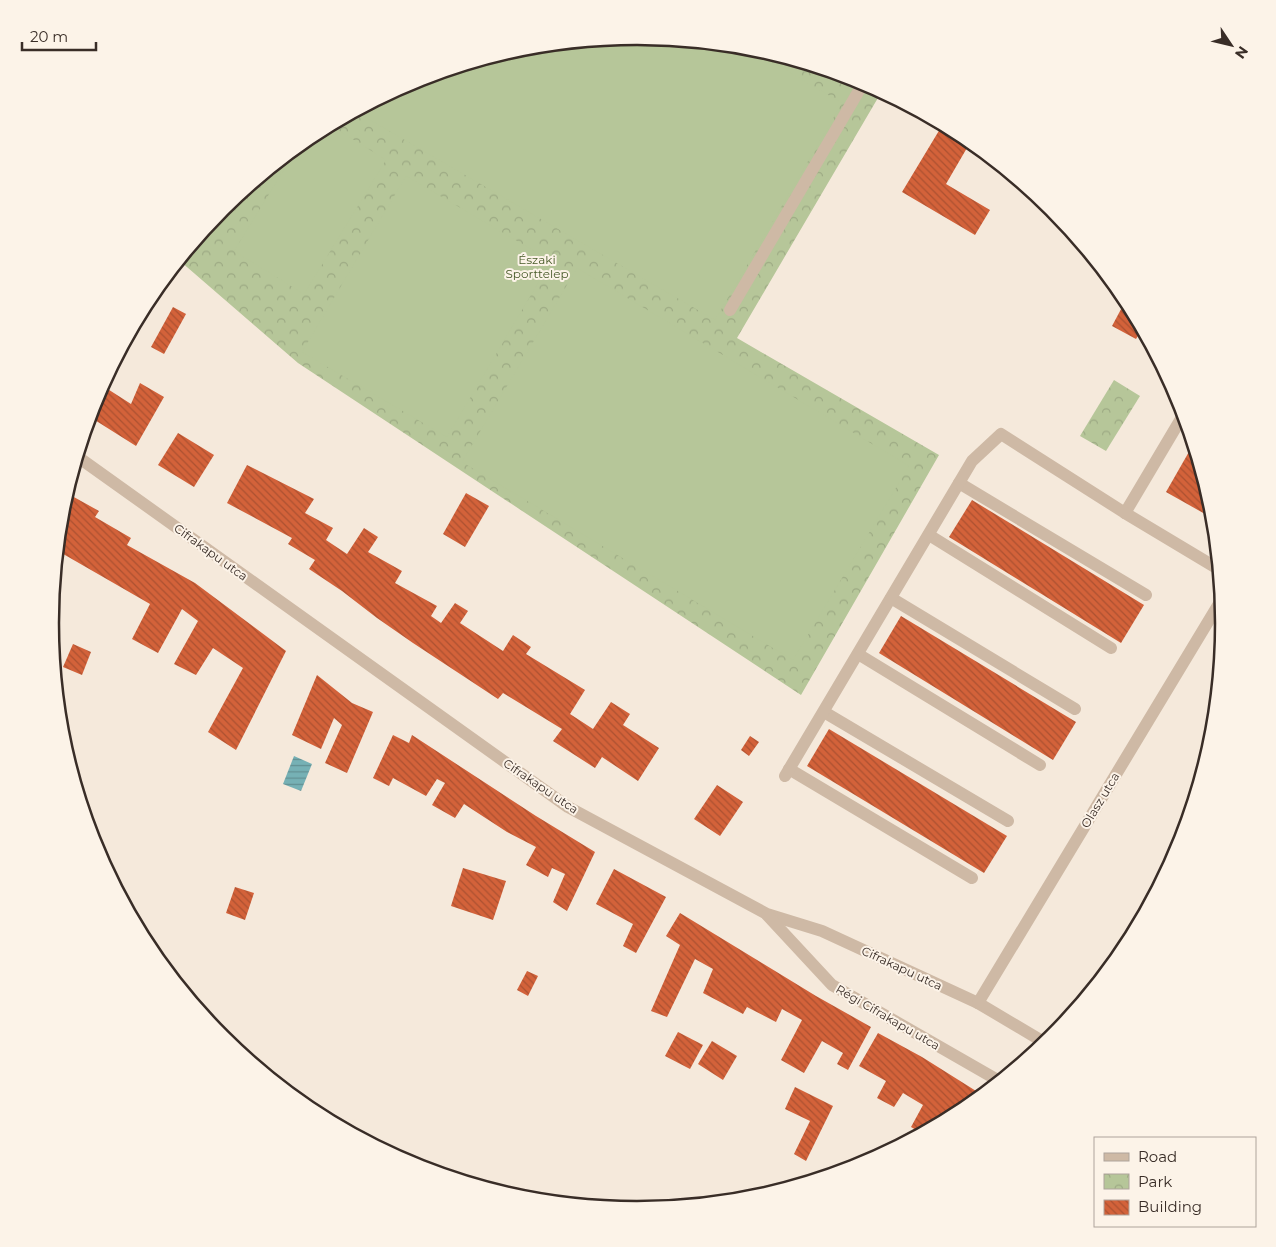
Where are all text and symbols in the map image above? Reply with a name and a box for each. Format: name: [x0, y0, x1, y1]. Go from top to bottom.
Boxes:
scale bar: [22, 20, 96, 52]
north arrow: [1206, 20, 1256, 70]
text: 20 m: [30, 27, 68, 46]
text: N: [1231, 43, 1252, 62]
park label: Északi Sporttelep: [505, 252, 569, 281]
street label: Cifrakapu utca: [171, 520, 251, 584]
street label: Cifrakapu utca: [501, 755, 581, 817]
street label: Olasz utca: [1078, 770, 1122, 830]
street label: Cifrakapu utca: [859, 943, 945, 993]
street label: Régi Cifrakapu utca: [833, 981, 943, 1053]
legend: [1094, 1137, 1256, 1227]
text: Road: [1138, 1147, 1177, 1166]
text: Park: [1138, 1172, 1172, 1191]
text: Building: [1138, 1197, 1202, 1216]

